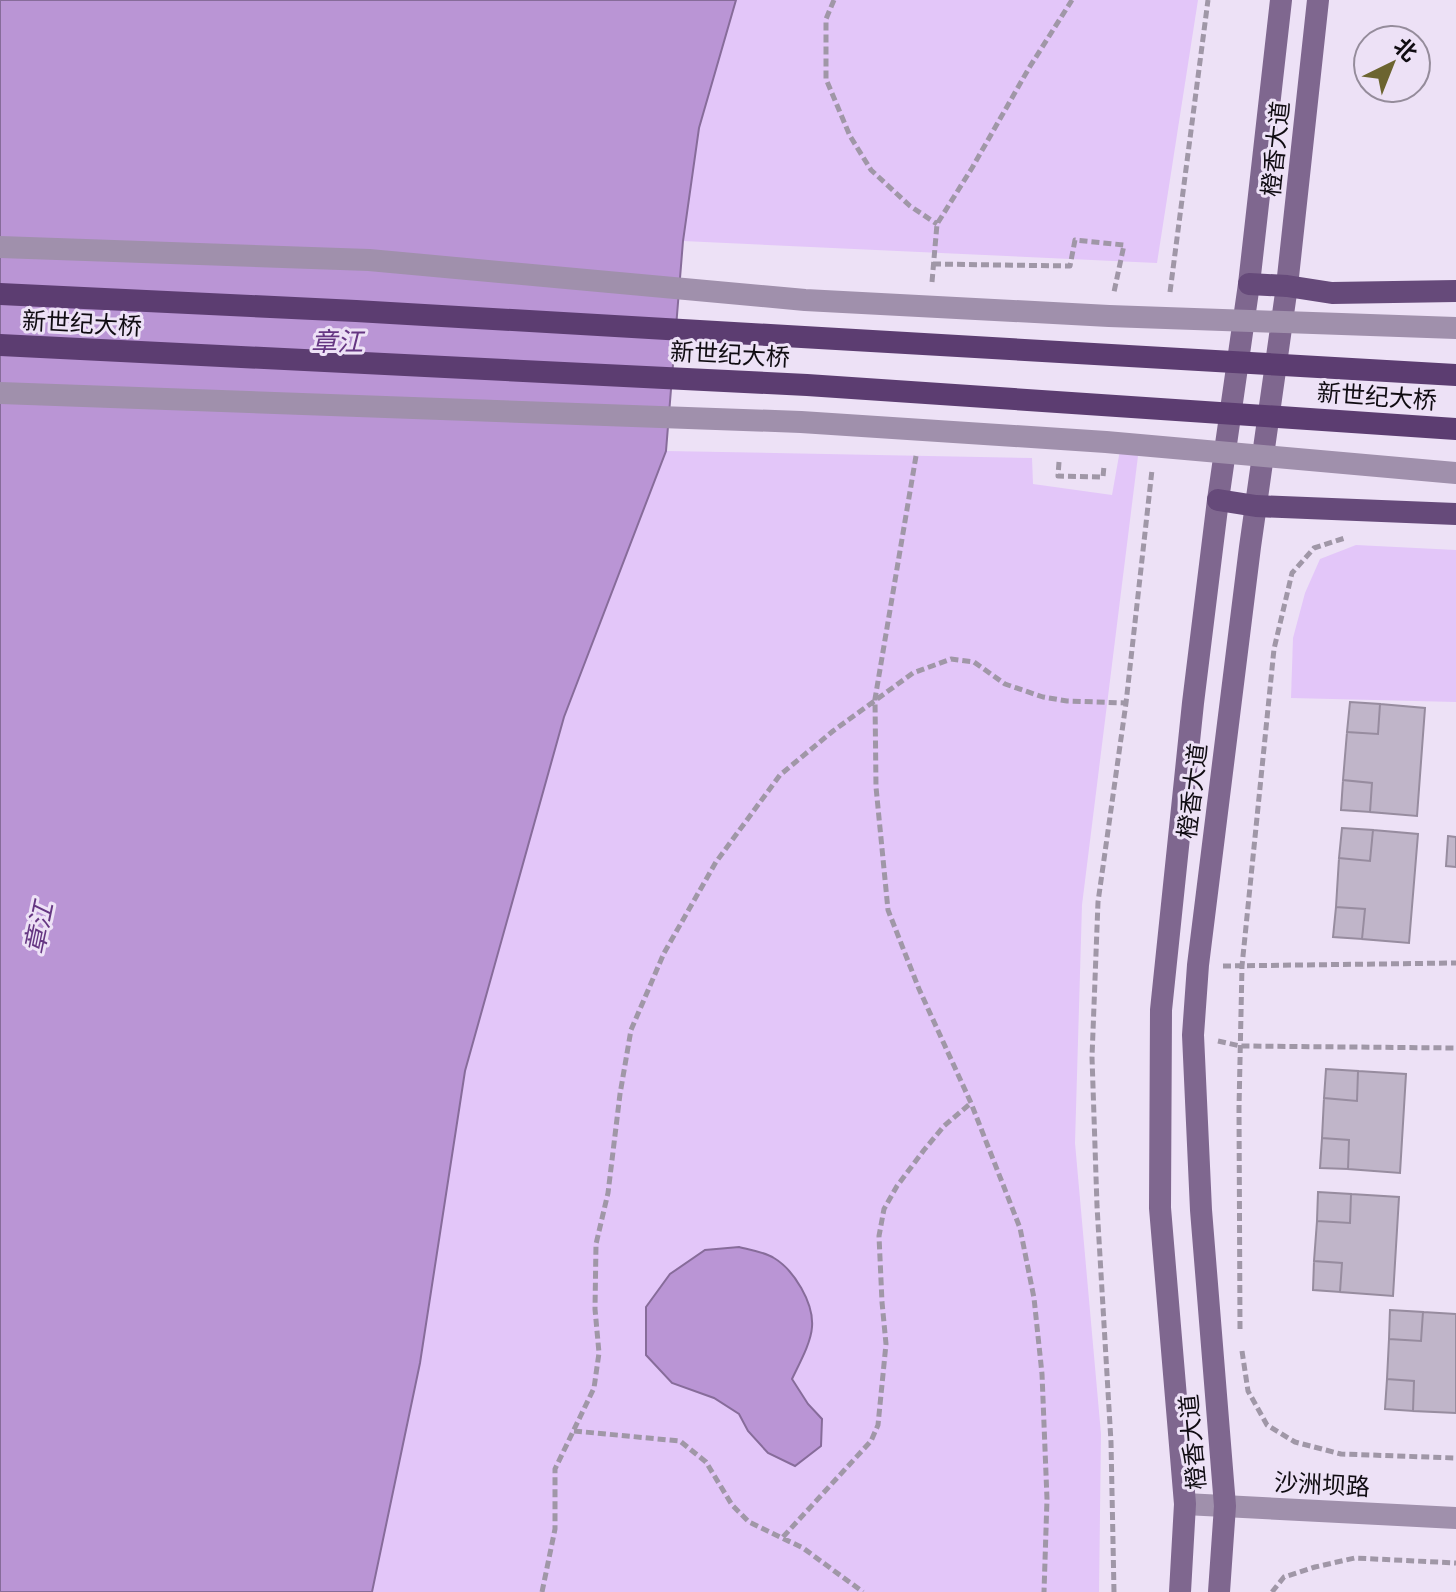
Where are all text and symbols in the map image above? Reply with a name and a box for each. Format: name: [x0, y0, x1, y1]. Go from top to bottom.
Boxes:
north arrow: [1352, 24, 1432, 104]
text: 北: [1388, 30, 1425, 67]
street label: 橙香大道: [1253, 99, 1296, 198]
street label: 新世纪大桥: [21, 303, 143, 342]
water label: 章江: [311, 323, 366, 359]
street label: 新世纪大桥: [669, 334, 791, 373]
street label: 新世纪大桥: [1316, 375, 1438, 416]
street label: 橙香大道: [1169, 741, 1214, 840]
water label: 章江: [15, 896, 62, 957]
street label: 橙香大道: [1171, 1393, 1212, 1491]
street label: 沙洲坝路: [1273, 1465, 1371, 1502]

